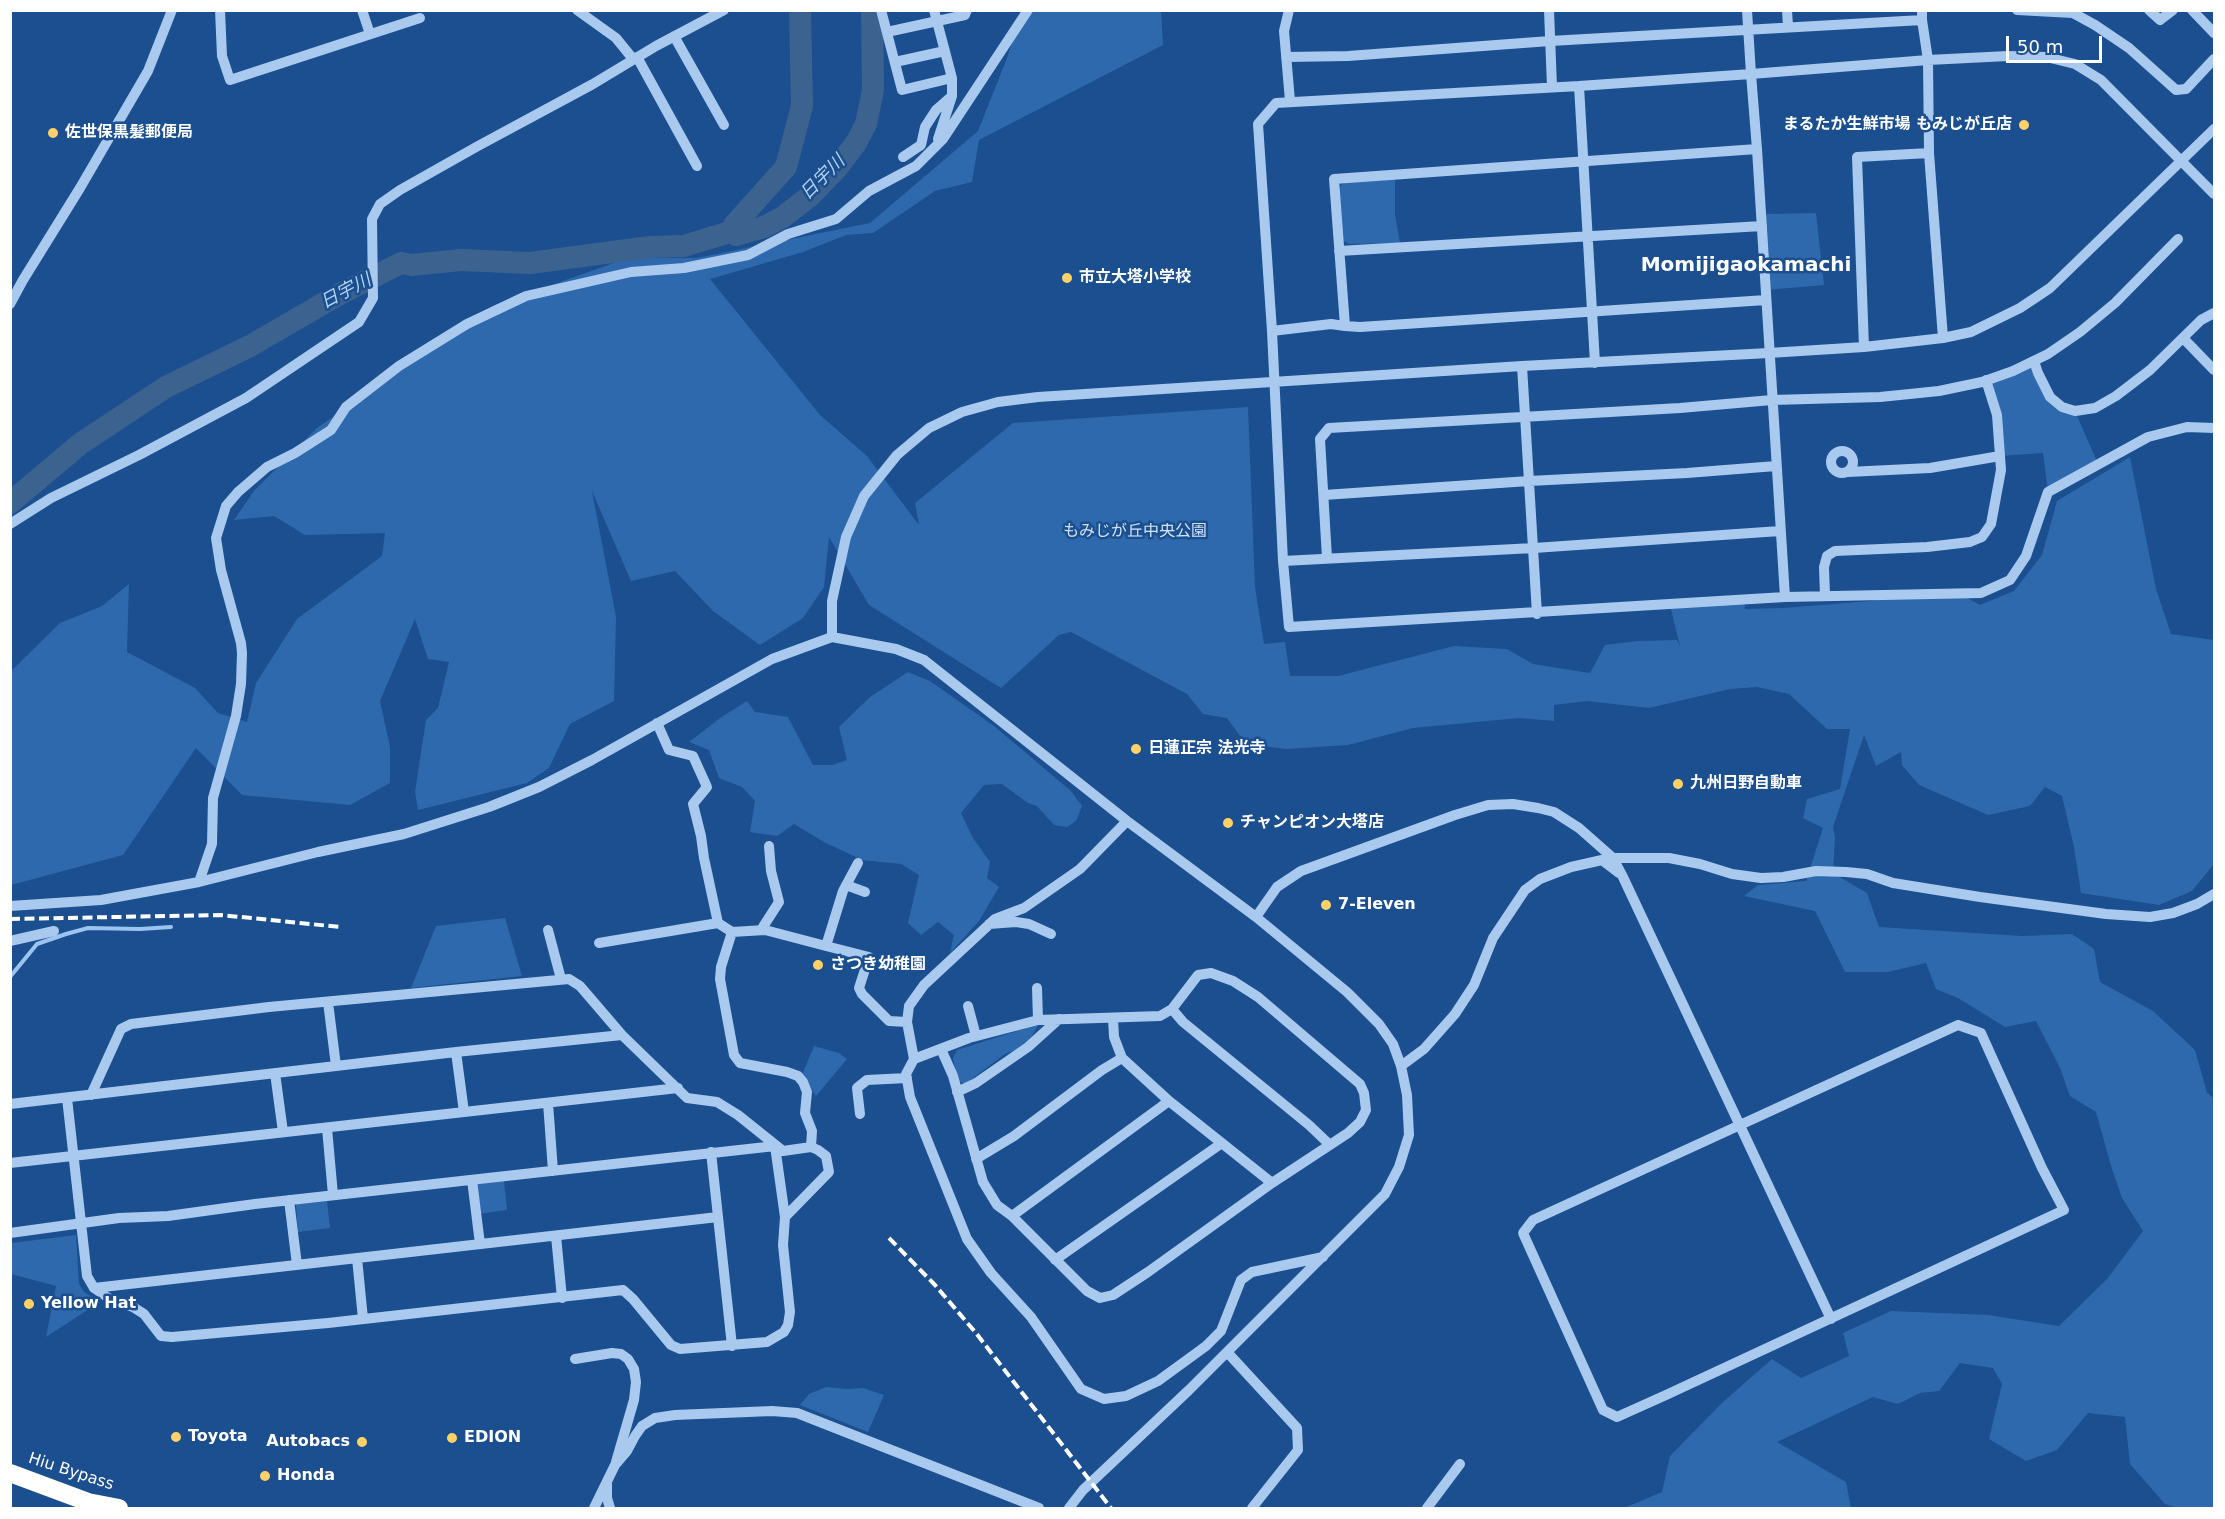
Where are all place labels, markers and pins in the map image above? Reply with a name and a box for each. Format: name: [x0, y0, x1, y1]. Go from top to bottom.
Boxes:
place label: まるたか生鮮市場 もみじが丘店: [1782, 115, 2012, 135]
marker: まるたか生鮮市場 もみじが丘店: [2017, 118, 2031, 132]
place label: 佐世保黒髪郵便局: [65, 123, 193, 143]
marker: 佐世保黒髪郵便局: [46, 126, 60, 140]
place label: 市立大塔小学校: [1079, 268, 1191, 288]
marker: 市立大塔小学校: [1060, 271, 1074, 285]
place label: 日蓮正宗 法光寺: [1148, 739, 1266, 759]
marker: 日蓮正宗 法光寺: [1129, 742, 1143, 756]
place label: 九州日野自動車: [1690, 774, 1802, 794]
marker: 九州日野自動車: [1671, 777, 1685, 791]
place label: チャンピオン大塔店: [1240, 813, 1384, 833]
marker: チャンピオン大塔店: [1221, 816, 1235, 830]
place label: 7-Eleven: [1338, 895, 1416, 915]
marker: 7-Eleven: [1319, 898, 1333, 912]
place label: さつき幼稚園: [830, 955, 926, 975]
marker: さつき幼稚園: [811, 958, 825, 972]
place label: Yellow Hat: [41, 1294, 136, 1314]
marker: Yellow Hat: [22, 1297, 36, 1311]
place label: Toyota: [188, 1427, 248, 1447]
place label: EDION: [464, 1428, 521, 1448]
marker: Toyota: [169, 1430, 183, 1444]
marker: EDION: [445, 1431, 459, 1445]
place label: Autobacs: [266, 1432, 350, 1452]
marker: Autobacs: [355, 1435, 369, 1449]
place label: Honda: [277, 1466, 335, 1486]
marker: Honda: [258, 1469, 272, 1483]

